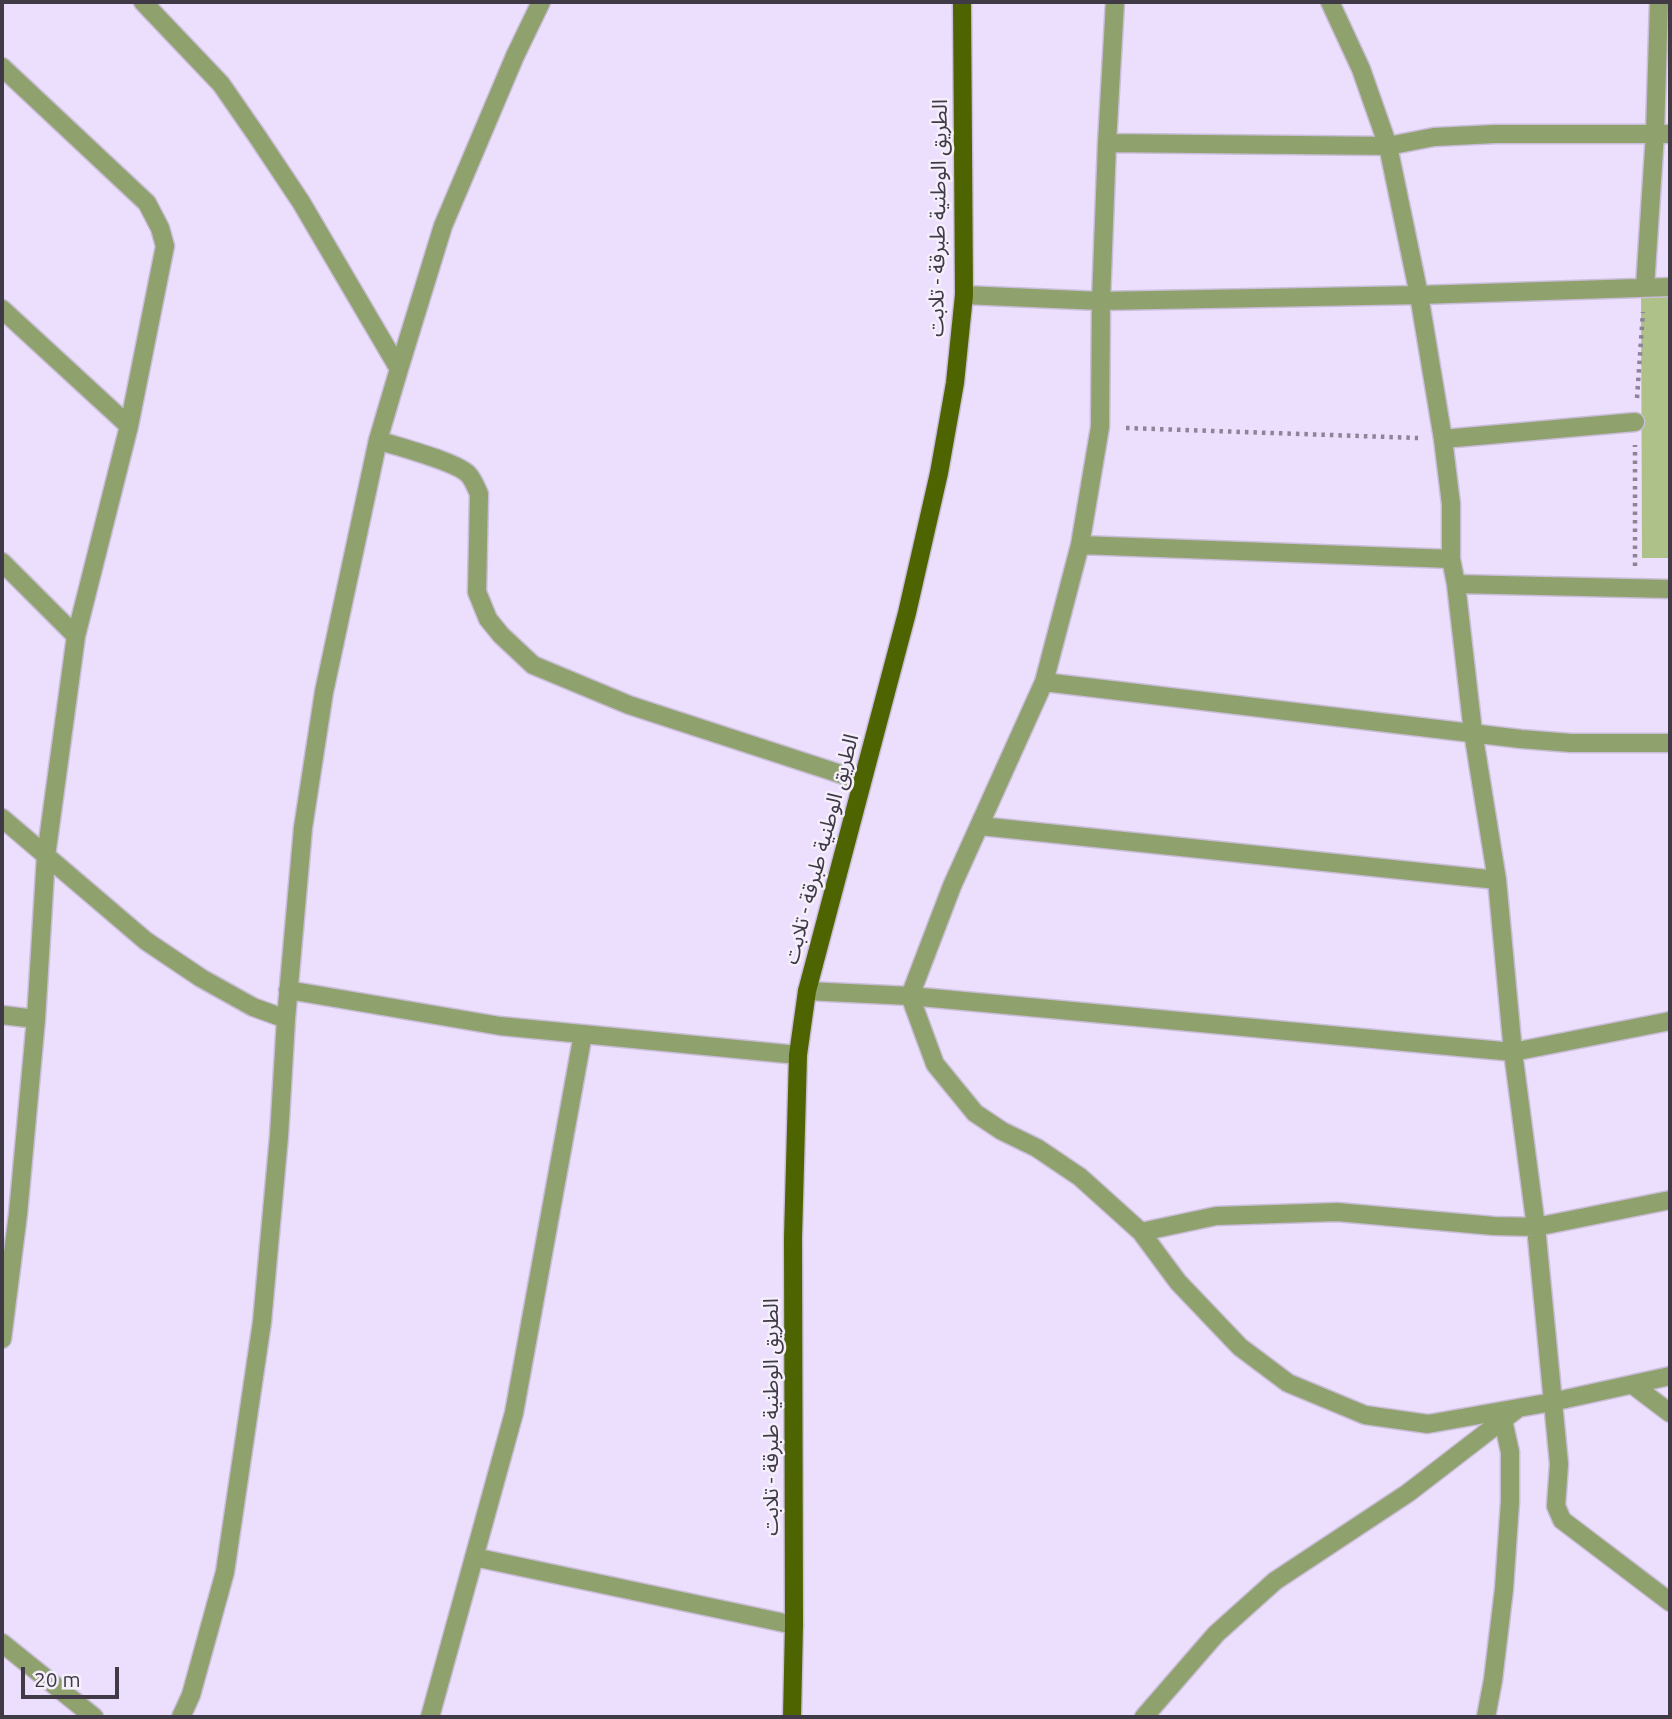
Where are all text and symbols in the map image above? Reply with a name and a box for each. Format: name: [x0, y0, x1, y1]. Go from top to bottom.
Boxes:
street label: الطريق الوطنية طبرقة - تلابت: [923, 99, 953, 337]
street label: الطريق الوطنية طبرقة - تلابت: [778, 731, 864, 967]
street label: الطريق الوطنية طبرقة - تلابت: [758, 1298, 784, 1536]
scale bar: [24, 1652, 122, 1696]
text: 20 m: [34, 1667, 81, 1691]

